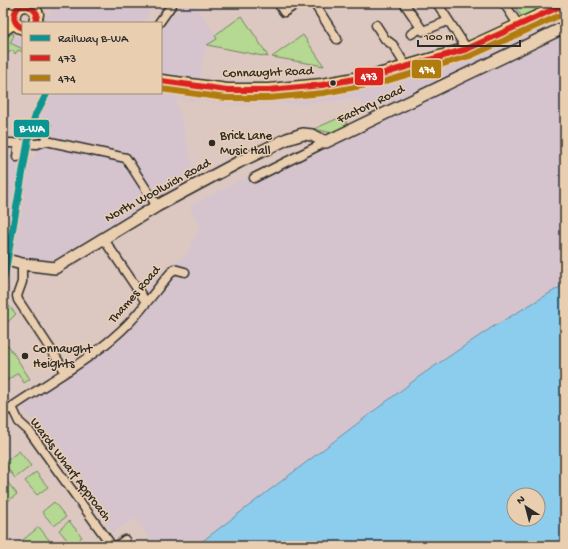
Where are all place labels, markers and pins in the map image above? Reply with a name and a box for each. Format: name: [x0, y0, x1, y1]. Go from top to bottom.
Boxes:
unlabelled marker: [328, 78, 338, 88]
place label: Brick Lane Music Hall: [219, 129, 273, 159]
marker: Brick Lane Music Hall: [207, 138, 217, 148]
place label: Connaught Heights: [33, 342, 94, 372]
marker: Connaught Heights: [20, 351, 30, 361]

